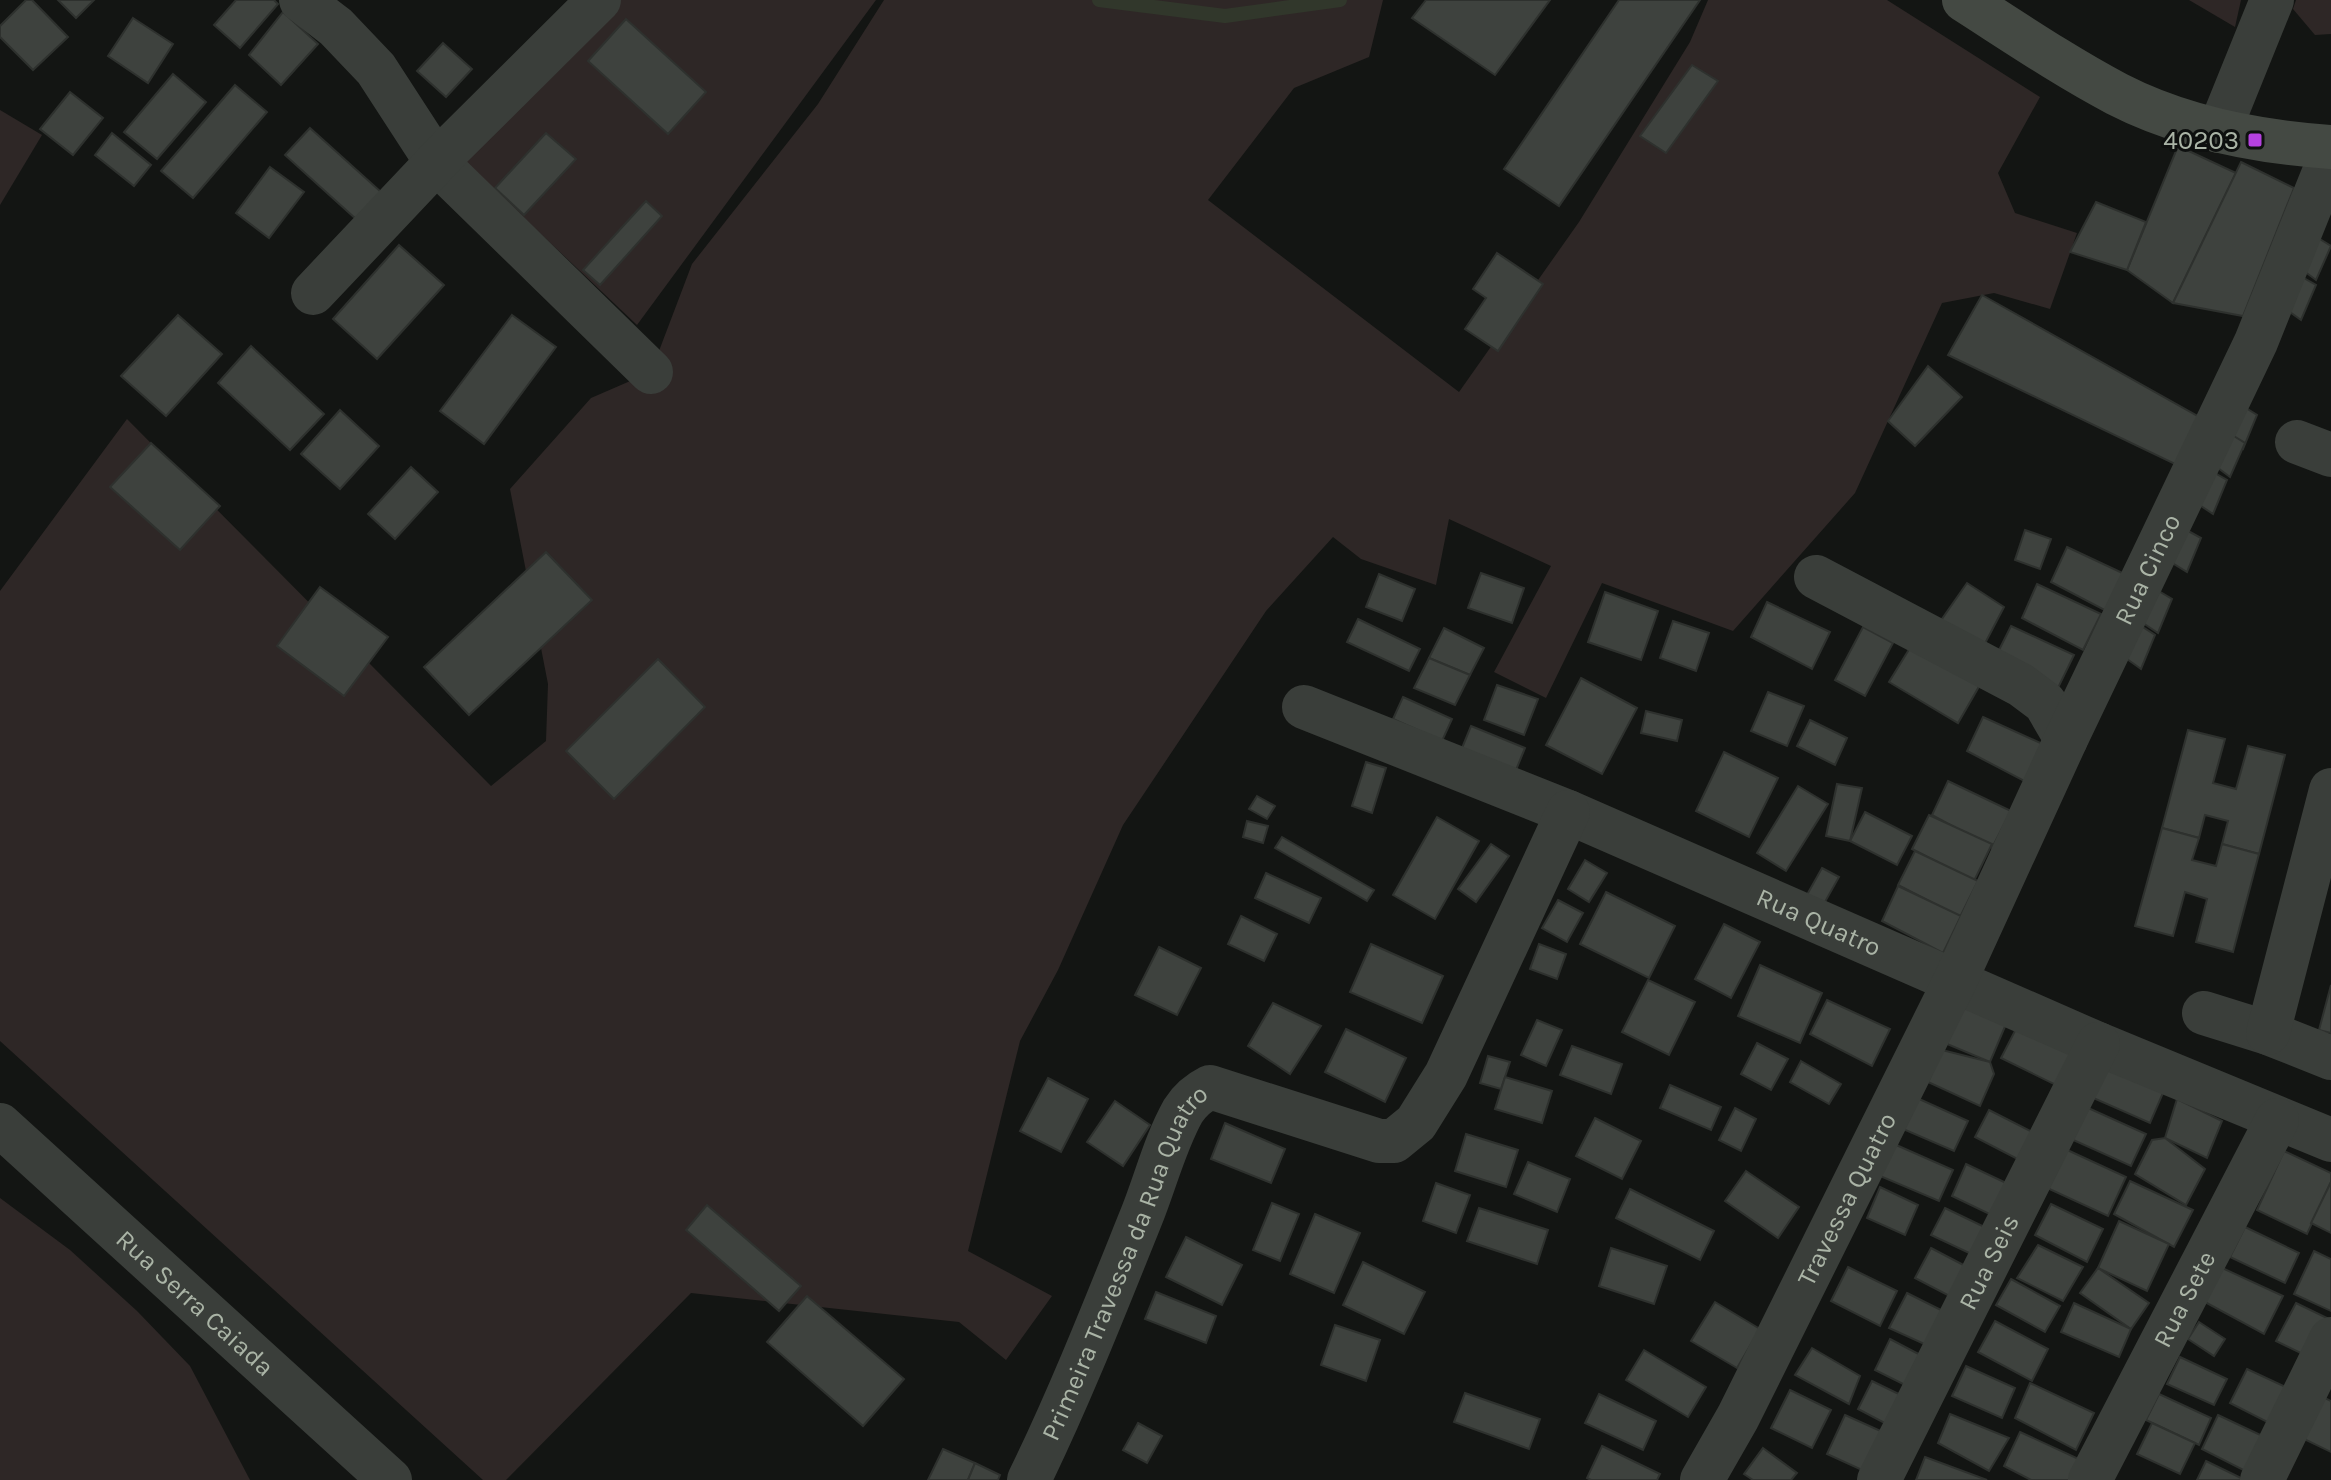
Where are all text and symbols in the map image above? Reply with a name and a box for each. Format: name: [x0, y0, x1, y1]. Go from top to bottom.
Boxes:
place label: 40203: [2163, 125, 2239, 156]
marker: 40203: [2246, 131, 2264, 149]
street label: Rua Cinco: [2108, 509, 2187, 630]
street label: Rua Quatro: [1752, 881, 1886, 963]
street label: Primeira Travessa da Rua Quatro: [1034, 1077, 1213, 1445]
street label: Travessa Quatro: [1790, 1107, 1903, 1291]
street label: Rua Seis: [1952, 1209, 2025, 1315]
street label: Rua Serra Caiada: [110, 1223, 281, 1382]
street label: Rua Sete: [2146, 1245, 2222, 1352]

